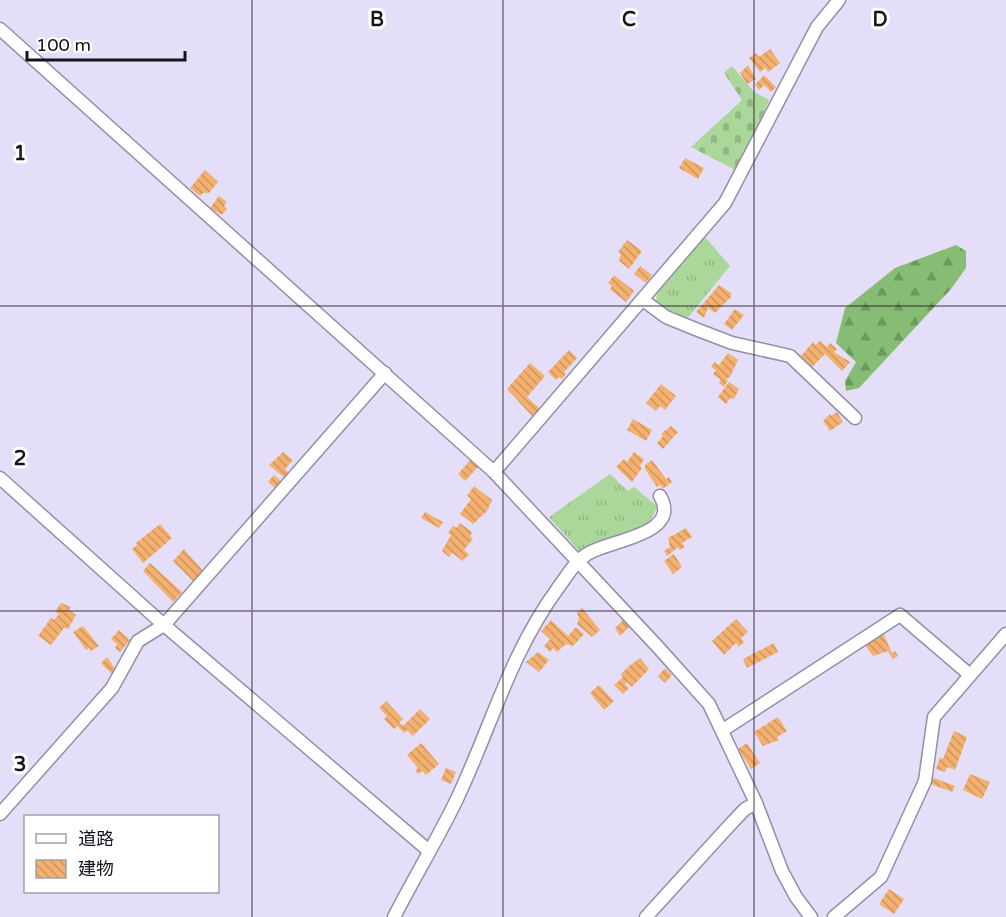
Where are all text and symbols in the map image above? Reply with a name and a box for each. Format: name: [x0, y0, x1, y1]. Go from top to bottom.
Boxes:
text: B: [370, 8, 384, 32]
text: C: [622, 8, 636, 32]
text: D: [872, 8, 888, 32]
scale bar: [27, 24, 184, 62]
text: 100 m: [36, 34, 91, 56]
text: 1: [14, 142, 26, 166]
text: 2: [14, 447, 26, 471]
text: 3: [14, 753, 26, 777]
legend: [24, 815, 219, 893]
text: 道路: [78, 828, 114, 850]
text: 建物: [78, 858, 114, 880]

